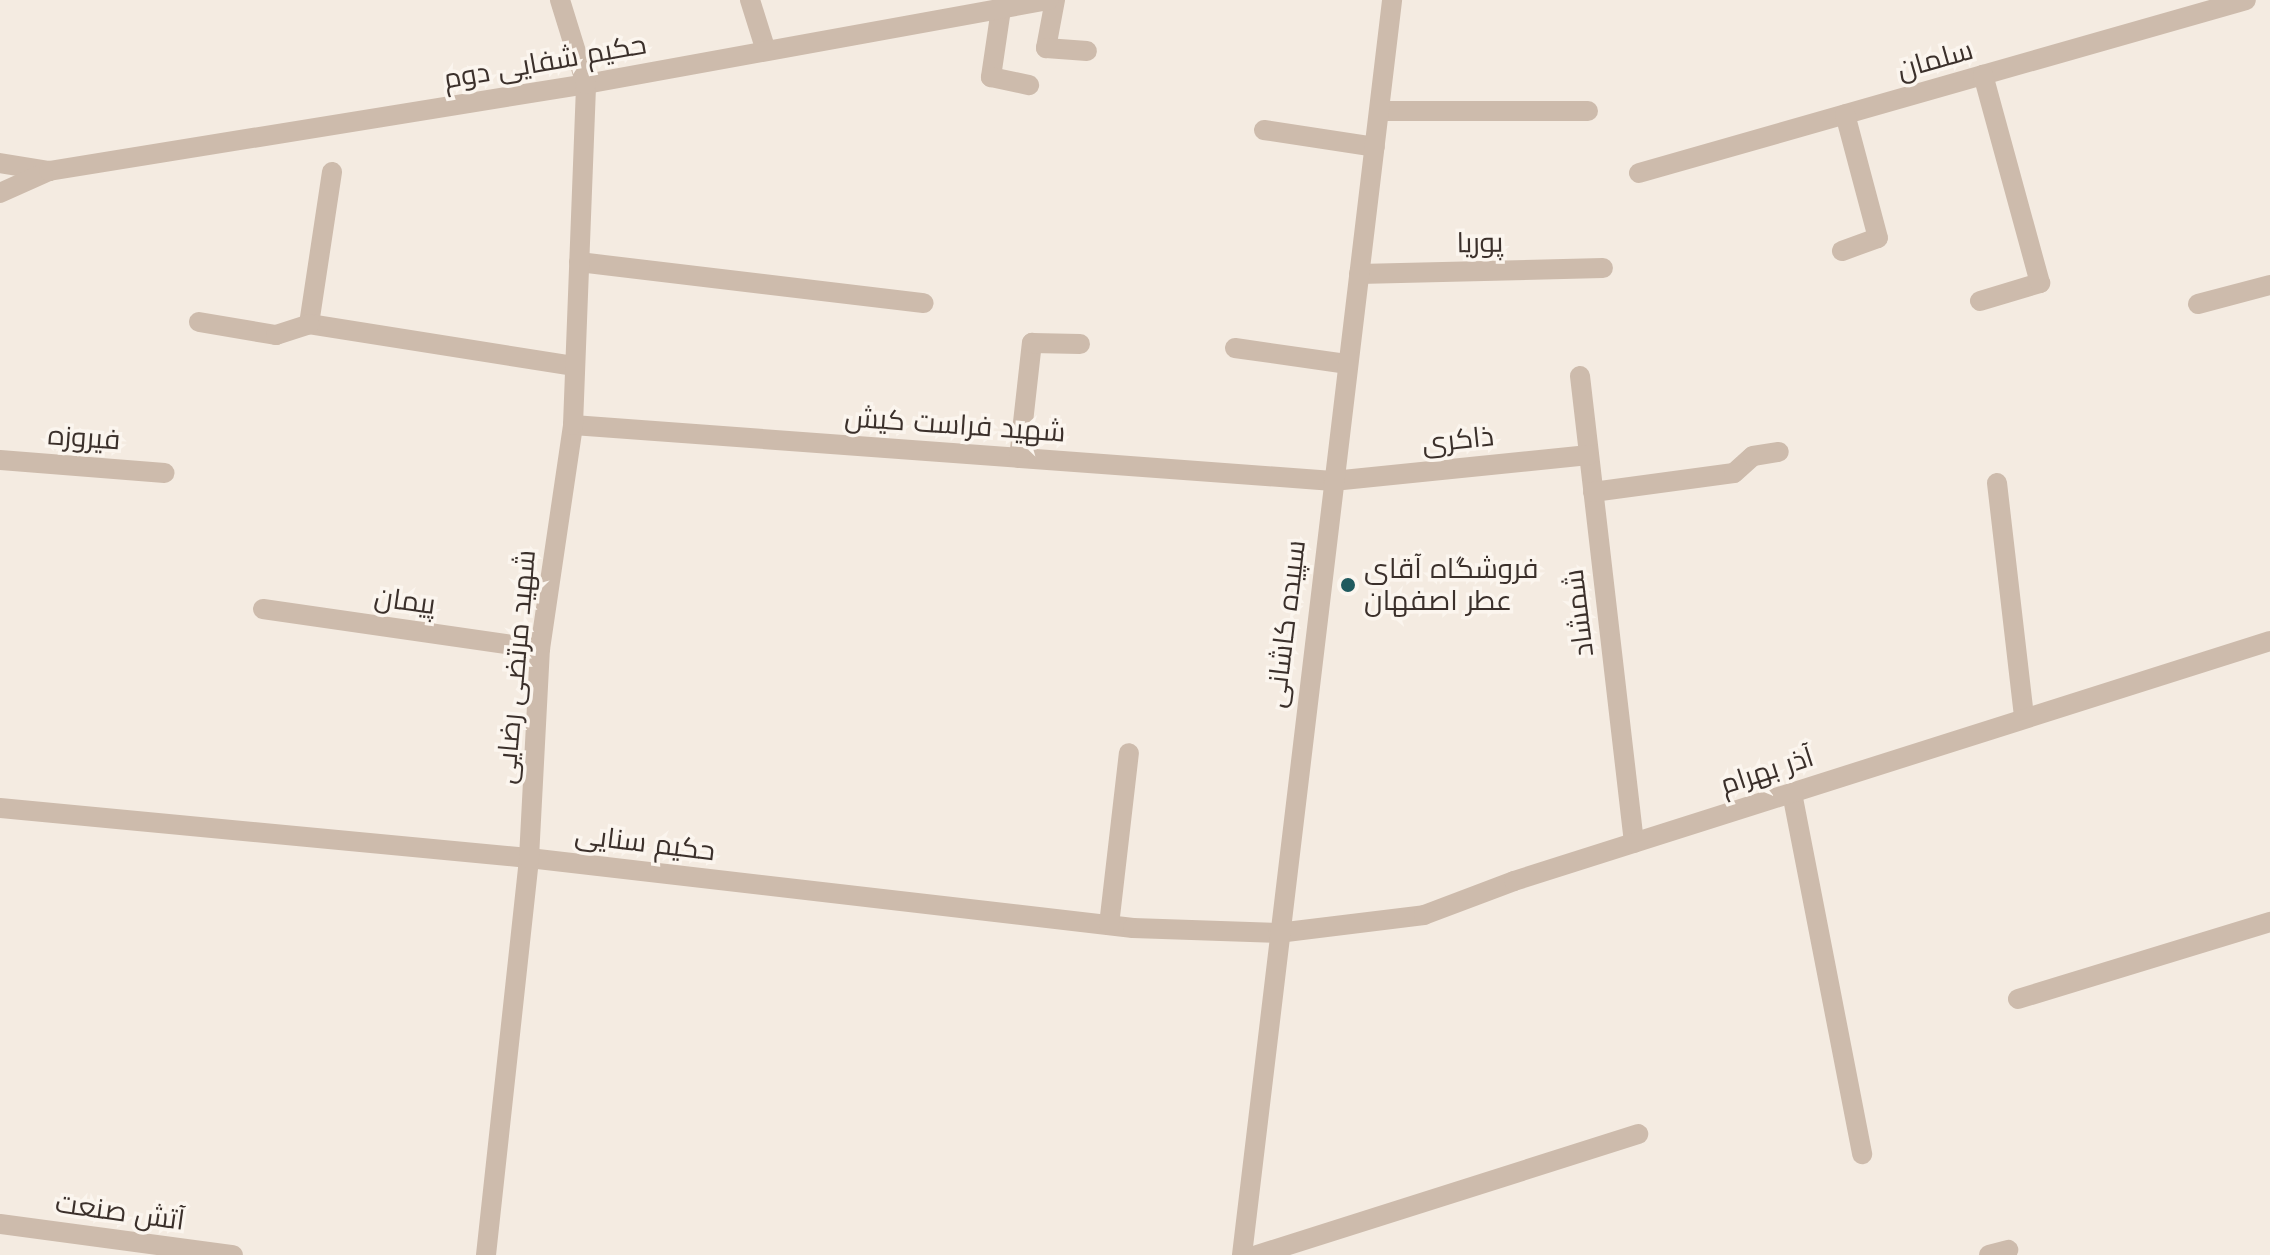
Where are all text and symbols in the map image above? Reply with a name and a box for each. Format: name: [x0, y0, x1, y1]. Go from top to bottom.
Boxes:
street label: حکیم شفایی دوم: [441, 28, 649, 96]
street label: سلمان: [1893, 33, 1977, 87]
street label: پوریا: [1456, 226, 1504, 260]
street label: شهید فراست کیش: [843, 401, 1067, 449]
street label: فیروزه: [47, 419, 121, 457]
street label: ذاکری: [1420, 420, 1496, 460]
street label: سپیده کاشانی: [1259, 538, 1313, 710]
street label: شهید مرتضی رضایی: [489, 549, 543, 785]
place label: فروشگاه آقای عطر اصفهان: [1364, 552, 1539, 618]
street label: شمشاد: [1557, 567, 1601, 659]
marker: فروشگاه آقای عطر اصفهان: [1339, 576, 1357, 594]
street label: پیمان: [372, 580, 438, 622]
street label: آذر بهرام: [1716, 740, 1818, 802]
street label: حکیم سنایی: [573, 818, 717, 868]
street label: آتش صنعت: [53, 1186, 187, 1238]

